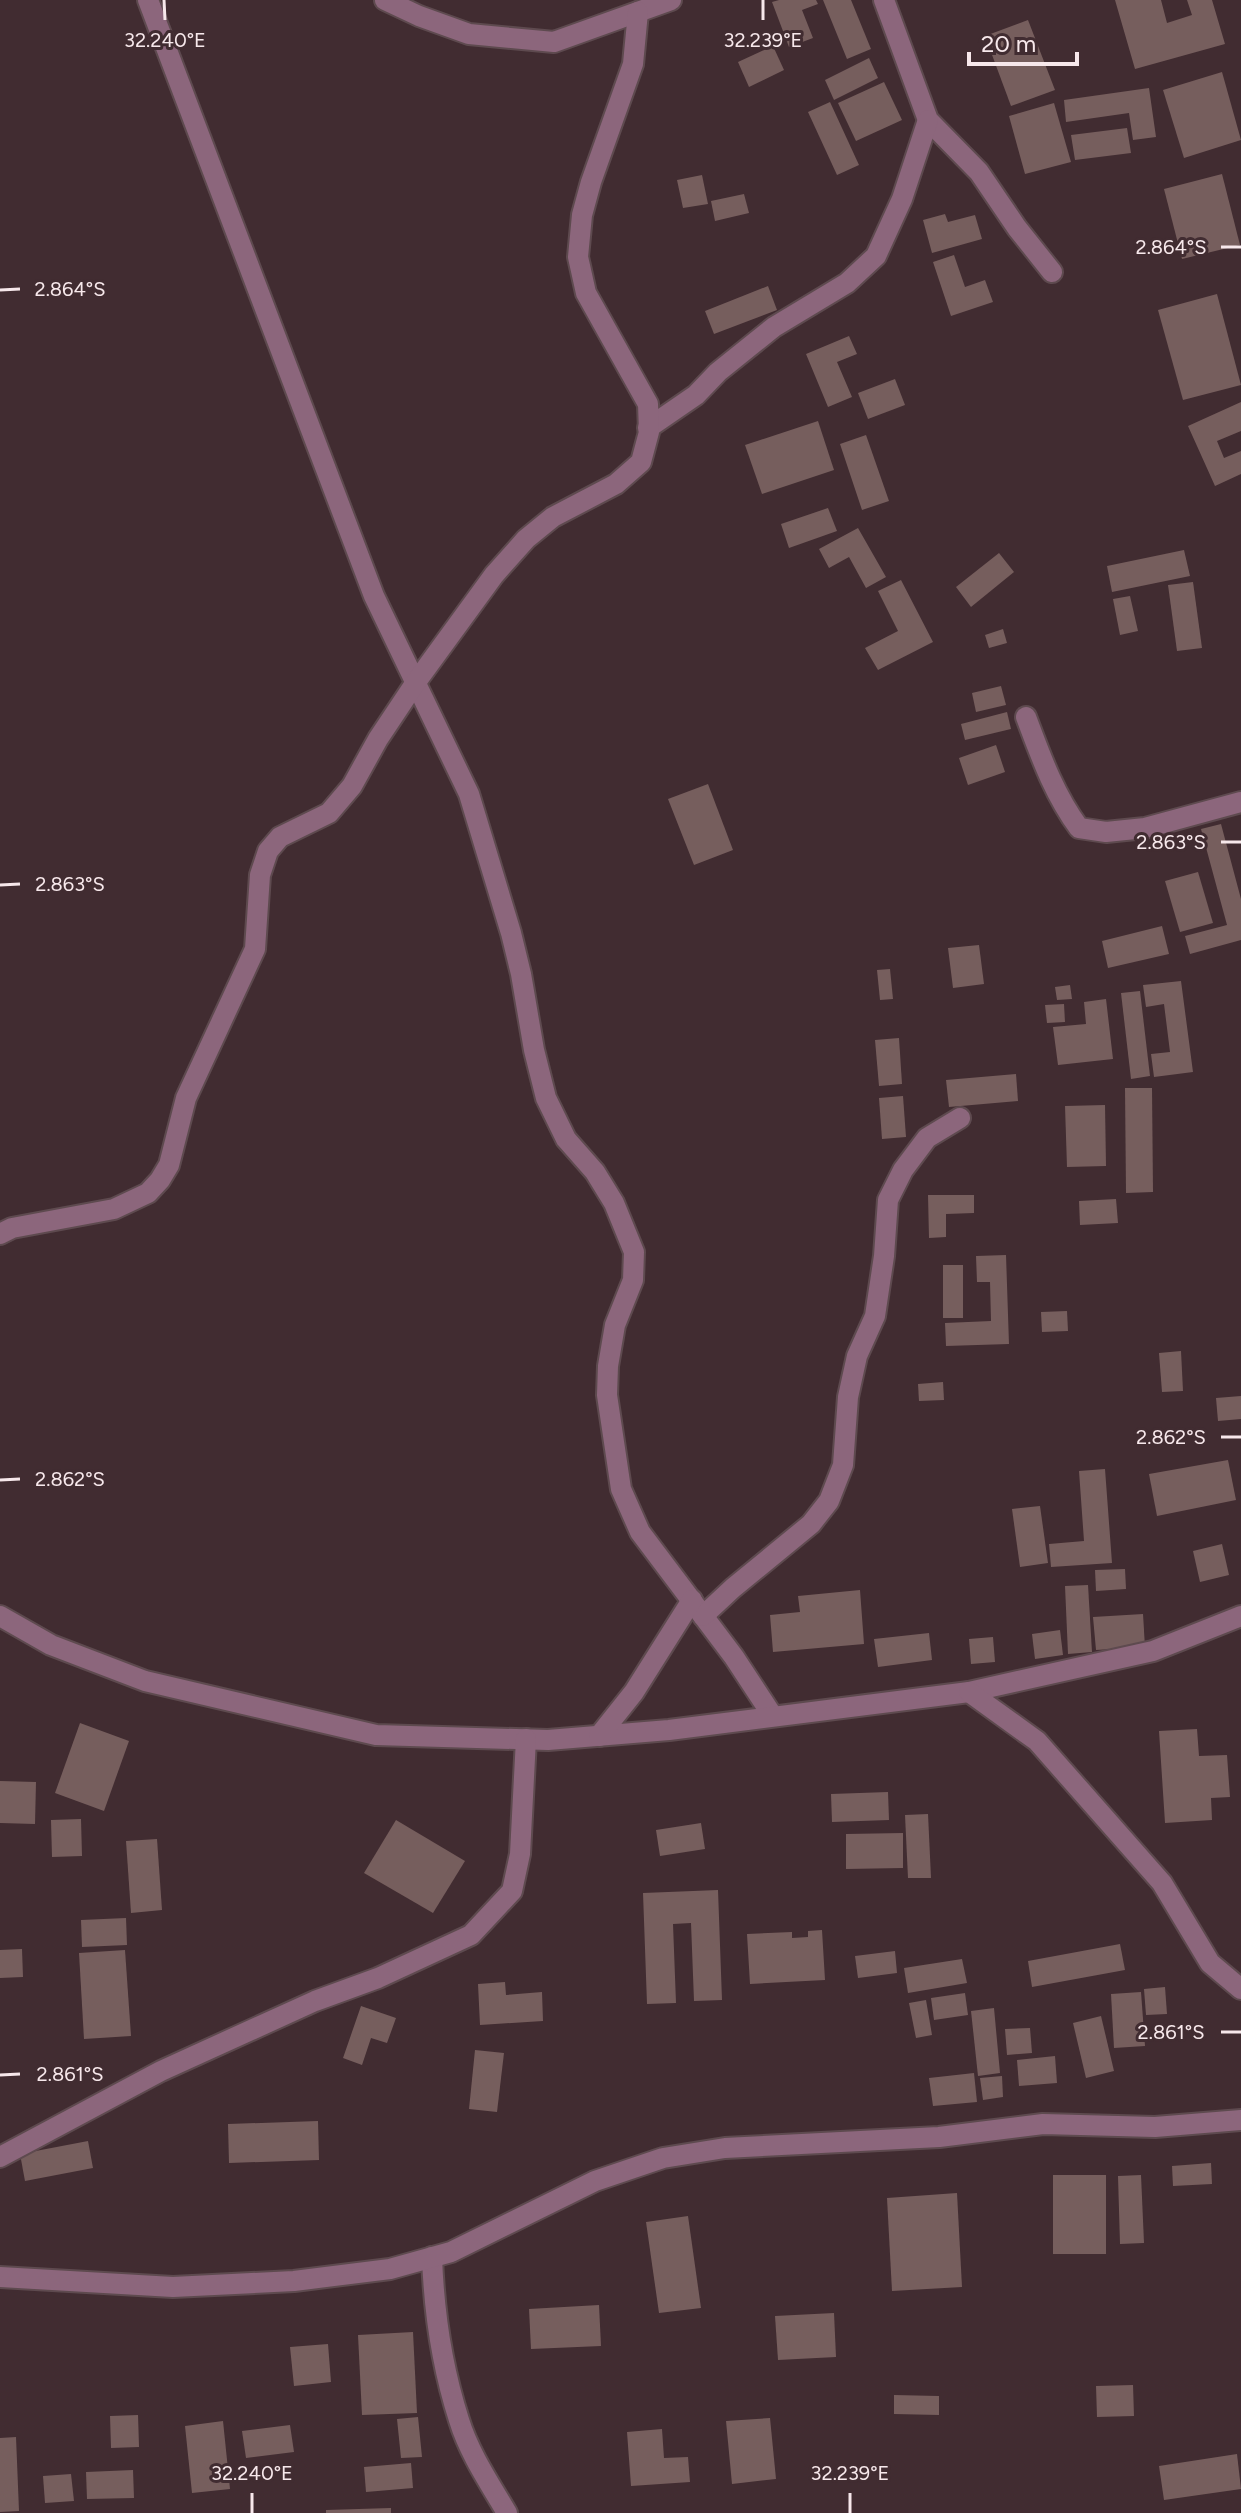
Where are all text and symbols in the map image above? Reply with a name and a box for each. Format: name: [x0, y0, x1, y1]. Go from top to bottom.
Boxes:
scale bar: [969, 16, 1077, 66]
text: 32.240°E: [124, 28, 206, 52]
text: 32.239°E: [724, 28, 802, 52]
text: 20 m: [981, 29, 1036, 58]
text: 2.864°S: [1135, 235, 1207, 259]
text: 2.864°S: [34, 277, 106, 301]
text: 2.863°S: [1136, 830, 1206, 854]
text: 2.863°S: [35, 872, 105, 896]
text: 2.862°S: [1136, 1425, 1206, 1449]
text: 2.862°S: [35, 1467, 105, 1491]
text: 2.861°S: [1138, 2020, 1204, 2044]
text: 2.861°S: [37, 2062, 103, 2086]
text: 32.240°E: [211, 2461, 293, 2485]
text: 32.239°E: [811, 2461, 889, 2485]

